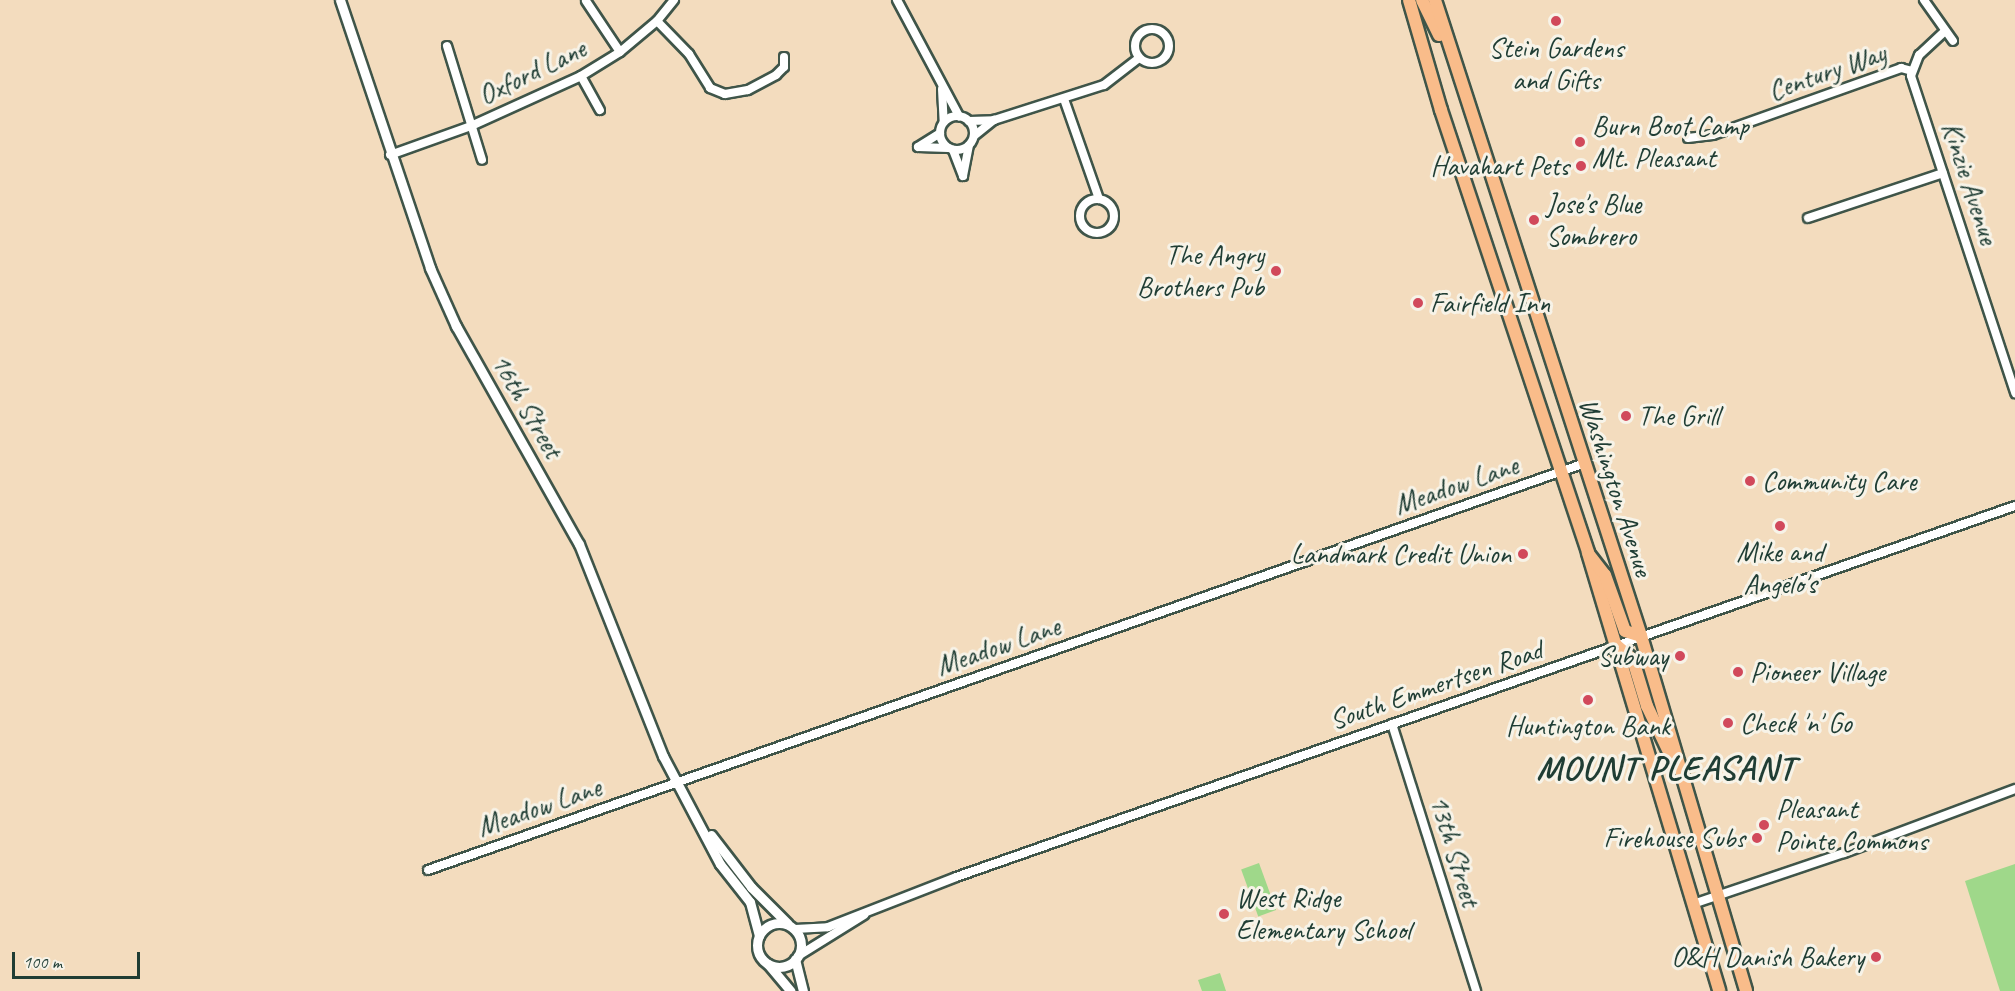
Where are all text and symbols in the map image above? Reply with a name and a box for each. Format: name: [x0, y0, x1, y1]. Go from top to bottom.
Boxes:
marker: Stein Gardens and Gifts: [1549, 14, 1563, 28]
street label: Oxford Lane: [472, 31, 592, 113]
place label: Stein Gardens and Gifts: [1488, 31, 1624, 97]
street label: Century Way: [1764, 36, 1890, 108]
place label: Burn Boot Camp Mt. Pleasant: [1592, 109, 1748, 175]
street label: Kinzie Avenue: [1935, 118, 2005, 248]
marker: Burn Boot Camp Mt. Pleasant: [1573, 135, 1587, 149]
place label: Havahart Pets: [1430, 149, 1569, 183]
marker: Havahart Pets: [1574, 159, 1588, 173]
place label: Jose's Blue Sombrero: [1546, 187, 1641, 253]
marker: Jose's Blue Sombrero: [1527, 213, 1541, 227]
place label: The Angry Brothers Pub: [1138, 238, 1264, 304]
marker: The Angry Brothers Pub: [1269, 264, 1283, 278]
place label: Fairfield Inn: [1430, 286, 1550, 320]
marker: Fairfield Inn: [1411, 296, 1425, 310]
street label: 16th Street: [484, 348, 570, 464]
street label: Washington Avenue: [1571, 394, 1661, 580]
place label: The Grill: [1638, 399, 1719, 433]
marker: The Grill: [1619, 409, 1633, 423]
street label: Meadow Lane: [1390, 448, 1522, 522]
place label: Community Care: [1762, 464, 1916, 498]
marker: Community Care: [1743, 474, 1757, 488]
marker: Mike and Angelo's: [1773, 519, 1787, 533]
place label: Mike and Angelo's: [1736, 535, 1824, 601]
place label: Landmark Credit Union: [1291, 537, 1511, 571]
marker: Landmark Credit Union: [1516, 547, 1530, 561]
street label: Meadow Lane: [932, 609, 1064, 683]
street label: South Emmertsen Road: [1325, 633, 1547, 737]
place label: Subway: [1597, 639, 1668, 673]
marker: Subway: [1673, 649, 1687, 663]
place label: Pioneer Village: [1750, 655, 1885, 689]
marker: Pioneer Village: [1731, 665, 1745, 679]
marker: Huntington Bank: [1581, 693, 1595, 707]
place label: Check 'n' Go: [1740, 706, 1852, 740]
place label: Huntington Bank: [1506, 709, 1670, 743]
marker: Check 'n' Go: [1721, 716, 1735, 730]
district label: MOUNT PLEASANT: [1538, 748, 1794, 788]
street label: Meadow Lane: [473, 770, 605, 844]
street label: 13th Street: [1422, 791, 1488, 911]
place label: Pleasant Pointe Commons: [1776, 792, 1929, 858]
marker: Pleasant Pointe Commons: [1757, 818, 1771, 832]
place label: Firehouse Subs: [1604, 821, 1745, 855]
marker: Firehouse Subs: [1750, 831, 1764, 845]
place label: West Ridge Elementary School: [1236, 881, 1411, 947]
marker: West Ridge Elementary School: [1217, 907, 1231, 921]
scale bar: [15, 940, 142, 978]
place label: O&H Danish Bakery: [1671, 940, 1864, 974]
marker: O&H Danish Bakery: [1869, 950, 1883, 964]
text: 100 m: [23, 951, 62, 973]

